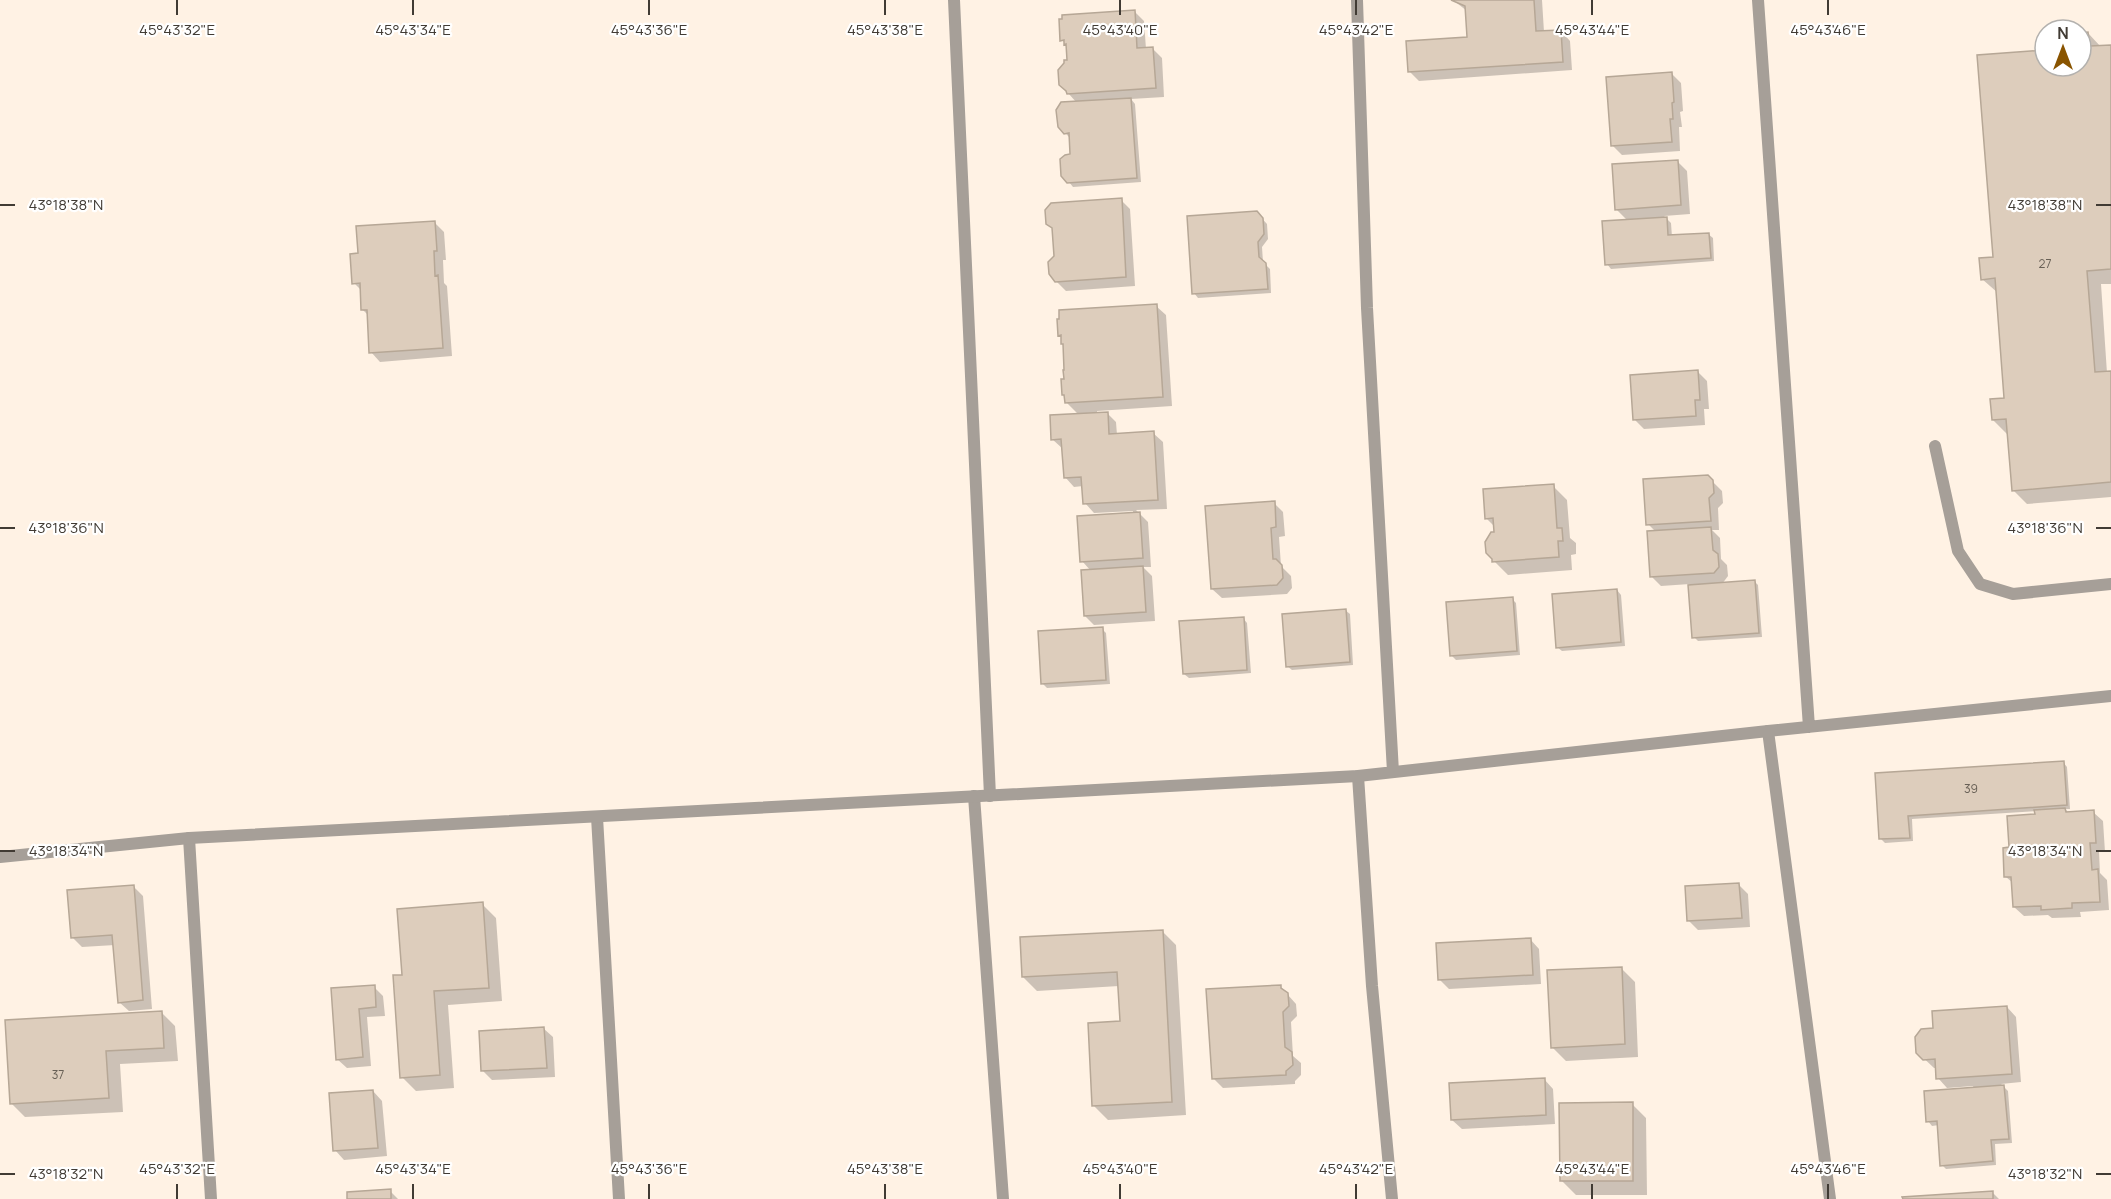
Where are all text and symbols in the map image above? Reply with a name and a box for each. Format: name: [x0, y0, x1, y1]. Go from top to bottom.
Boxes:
north arrow: [2033, 18, 2093, 78]
text: 45°43'32"E: [139, 19, 215, 40]
text: 45°43'34"E: [375, 19, 451, 40]
text: 45°43'36"E: [611, 19, 687, 40]
text: 45°43'38"E: [847, 19, 923, 40]
text: 45°43'40"E: [1082, 19, 1158, 40]
text: 45°43'42"E: [1319, 19, 1393, 40]
text: 45°43'44"E: [1555, 19, 1629, 40]
text: 45°43'46"E: [1790, 19, 1866, 40]
text: N: [2057, 22, 2069, 44]
text: 43°18'38"N: [29, 194, 103, 215]
text: 43°18'38"N: [2008, 194, 2082, 215]
house number: 27: [2039, 255, 2051, 272]
text: 43°18'36"N: [28, 517, 104, 538]
text: 43°18'36"N: [2007, 517, 2083, 538]
house number: 39: [1964, 780, 1978, 797]
text: 43°18'34"N: [29, 840, 103, 861]
text: 43°18'34"N: [2008, 840, 2082, 861]
house number: 37: [52, 1066, 64, 1083]
text: 45°43'32"E: [139, 1158, 215, 1179]
text: 45°43'34"E: [375, 1158, 451, 1179]
text: 45°43'36"E: [611, 1158, 687, 1179]
text: 45°43'38"E: [847, 1158, 923, 1179]
text: 45°43'40"E: [1082, 1158, 1158, 1179]
text: 45°43'42"E: [1319, 1158, 1393, 1179]
text: 45°43'44"E: [1555, 1158, 1629, 1179]
text: 45°43'46"E: [1790, 1158, 1866, 1179]
text: 43°18'32"N: [29, 1163, 103, 1184]
text: 43°18'32"N: [2008, 1163, 2082, 1184]

